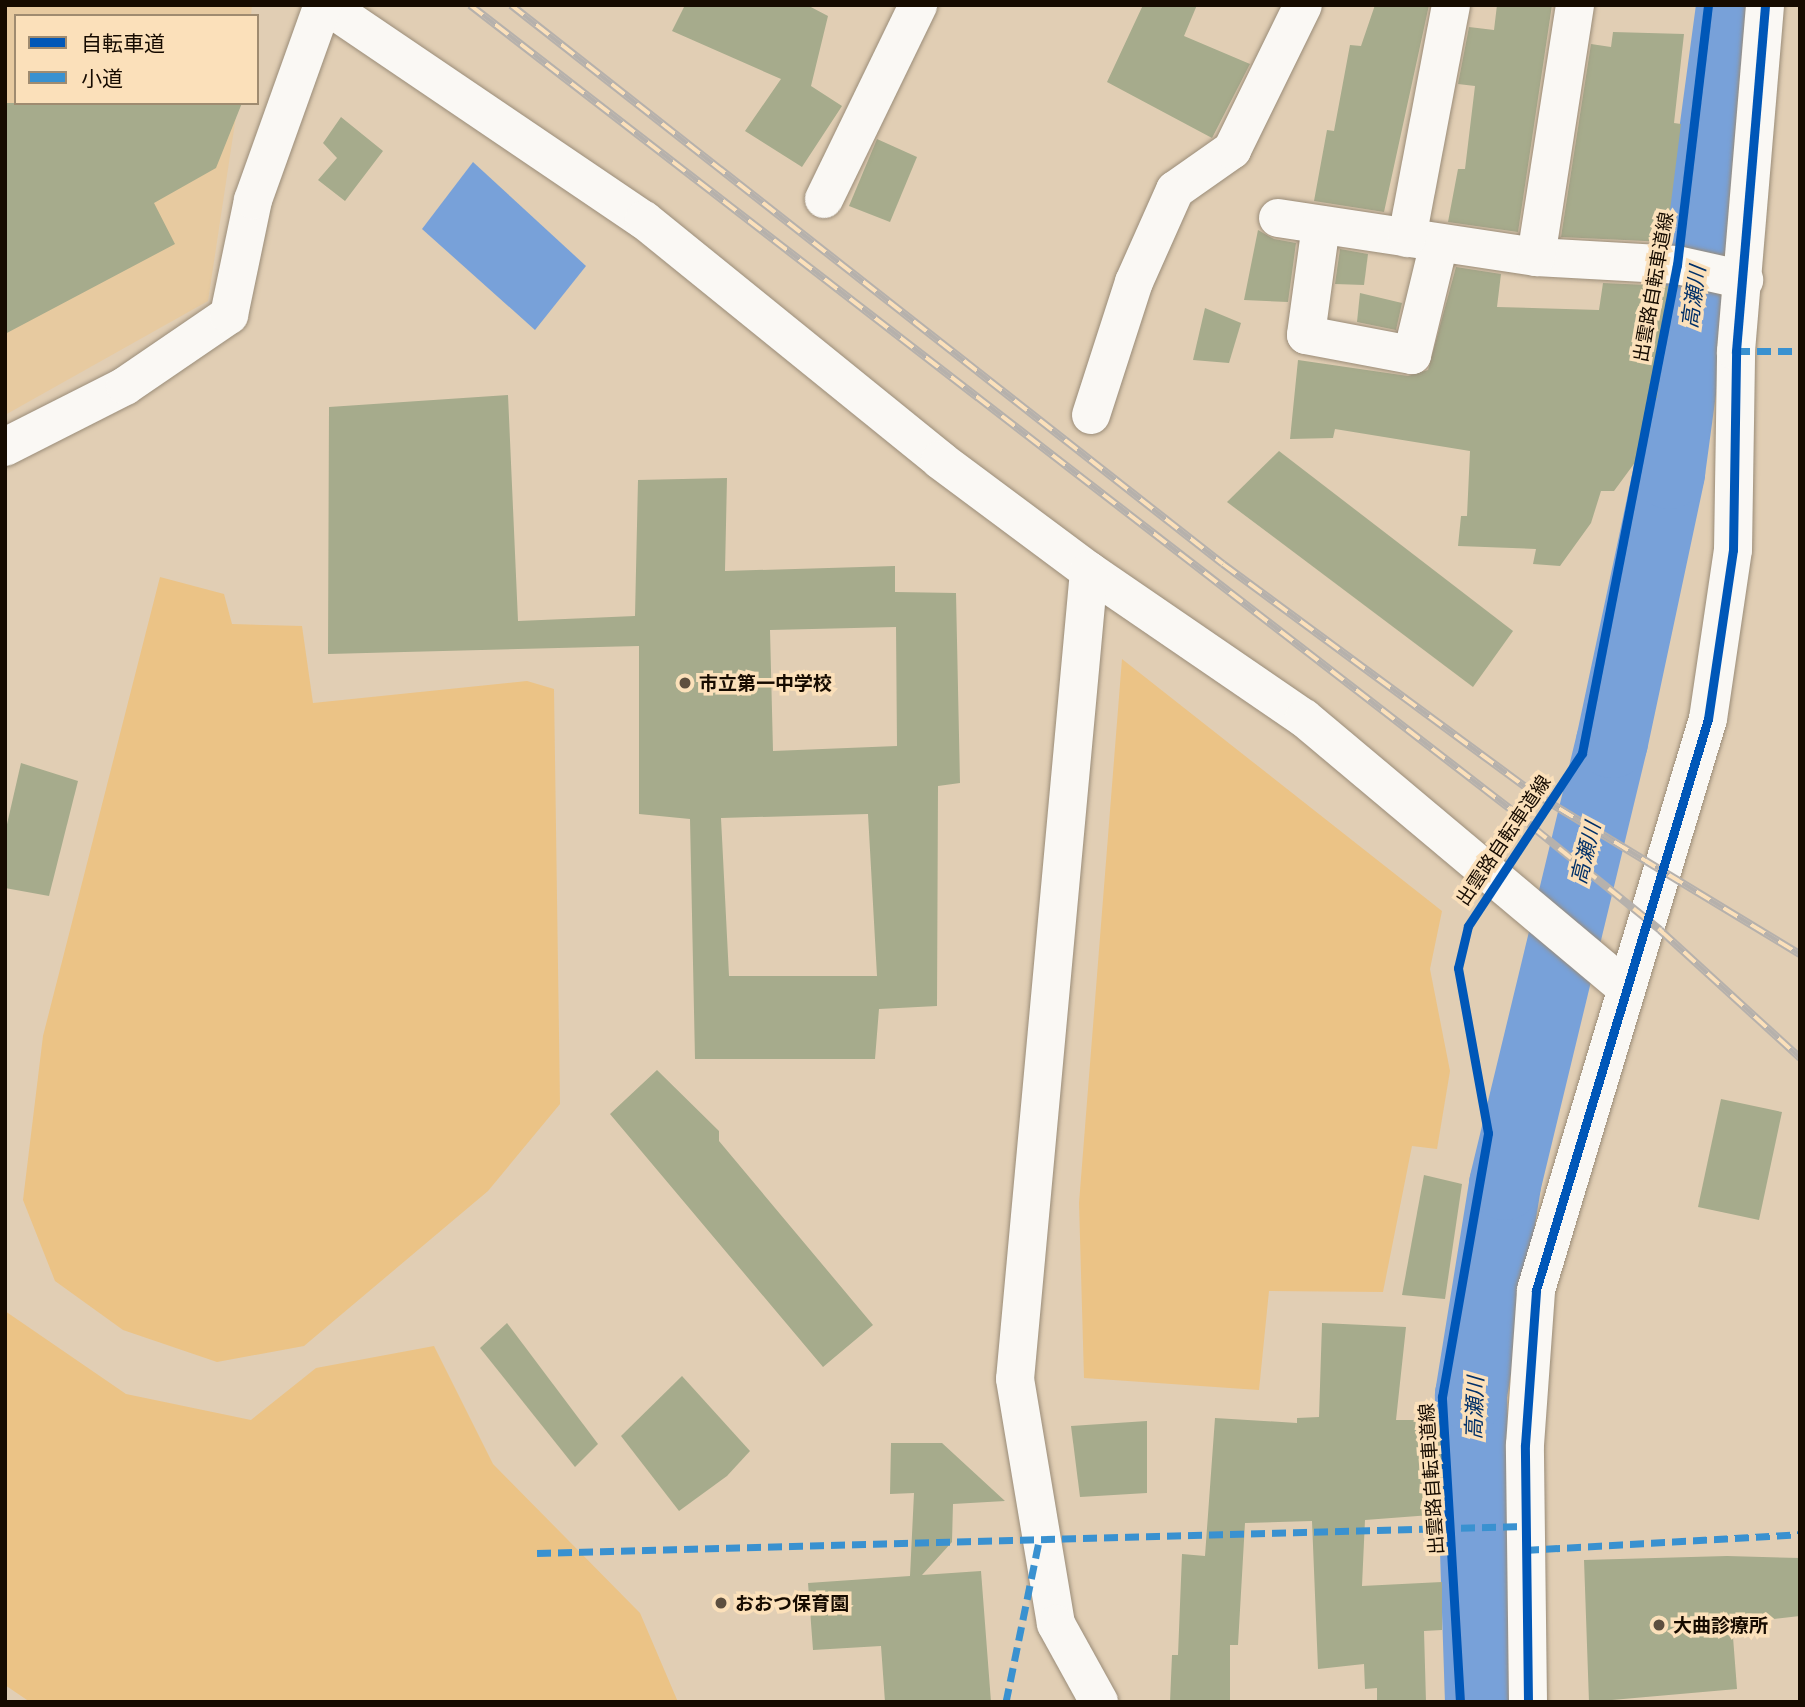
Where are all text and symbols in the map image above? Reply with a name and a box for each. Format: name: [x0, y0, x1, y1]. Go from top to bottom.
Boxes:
legend: [14, 14, 259, 105]
text: 自転車道: [81, 27, 165, 59]
text: 小道: [81, 62, 123, 94]
street label: 出雲路自転車道線: [1629, 210, 1677, 364]
water label: 高瀬川: [1676, 264, 1710, 330]
place label: 市立第一中学校: [699, 672, 832, 694]
marker: 市立第一中学校: [677, 675, 693, 691]
street label: 出雲路自転車道線: [1451, 771, 1555, 909]
water label: 高瀬川: [1565, 819, 1605, 887]
water label: 高瀬川: [1460, 1376, 1488, 1440]
street label: 出雲路自転車道線: [1414, 1402, 1448, 1556]
place label: おおつ保育園: [735, 1592, 849, 1614]
marker: おおつ保育園: [713, 1595, 729, 1611]
place label: 大曲診療所: [1673, 1614, 1768, 1636]
marker: 大曲診療所: [1651, 1617, 1667, 1633]

